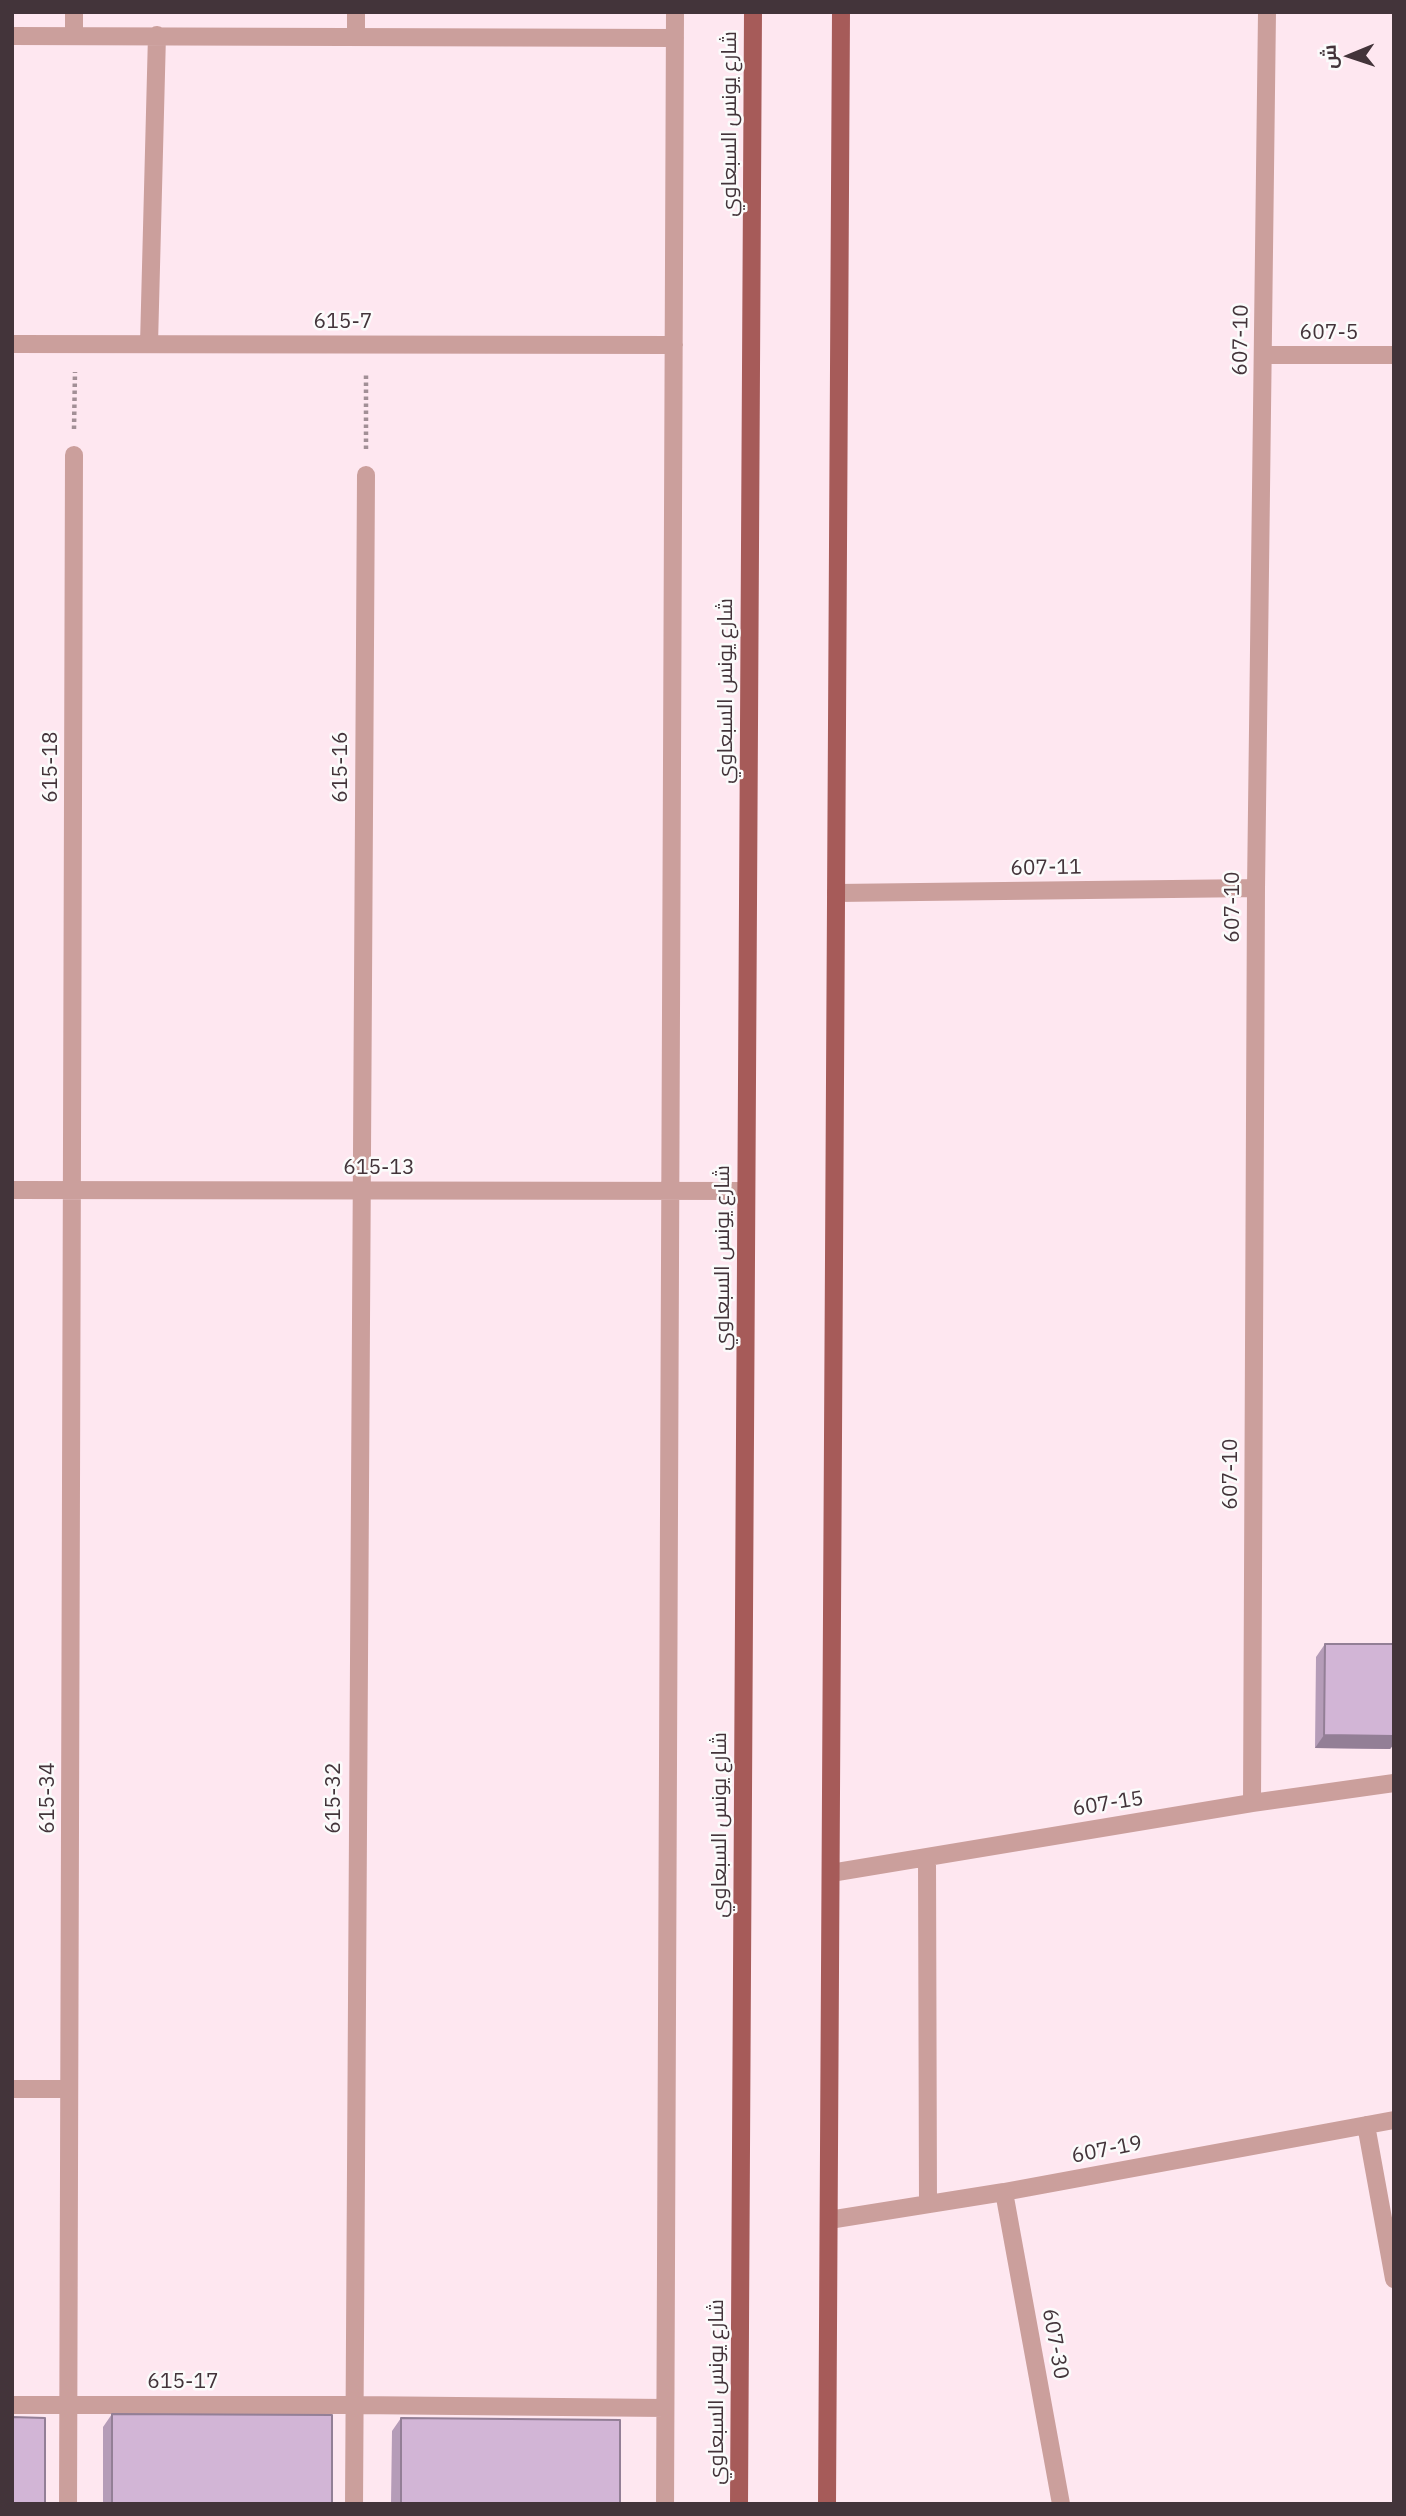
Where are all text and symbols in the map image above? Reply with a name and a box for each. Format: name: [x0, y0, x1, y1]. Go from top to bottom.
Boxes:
north arrow: [1315, 21, 1385, 91]
street label: شارع يونس السبعاوي: [717, 31, 743, 217]
text: ش: [1317, 44, 1341, 69]
street label: 607-10: [1228, 304, 1254, 376]
street label: 615-7: [314, 309, 372, 335]
street label: 607-5: [1300, 320, 1358, 346]
street label: شارع يونس السبعاوي: [713, 598, 739, 784]
street label: 615-18: [38, 731, 64, 803]
street label: 615-16: [328, 731, 354, 803]
street label: 607-11: [1010, 855, 1082, 881]
street label: 607-10: [1220, 871, 1246, 943]
street label: 615-13: [343, 1155, 415, 1181]
street label: شارع يونس السبعاوي: [710, 1165, 736, 1351]
street label: 607-10: [1218, 1438, 1244, 1510]
street label: شارع يونس السبعاوي: [707, 1732, 733, 1918]
street label: 615-34: [35, 1762, 61, 1834]
street label: 615-32: [321, 1762, 347, 1834]
street label: 607-15: [1071, 1786, 1145, 1822]
street label: 607-19: [1070, 2131, 1144, 2169]
street label: شارع يونس السبعاوي: [704, 2299, 730, 2485]
street label: 607-30: [1036, 2307, 1074, 2381]
street label: 615-17: [147, 2369, 219, 2395]

